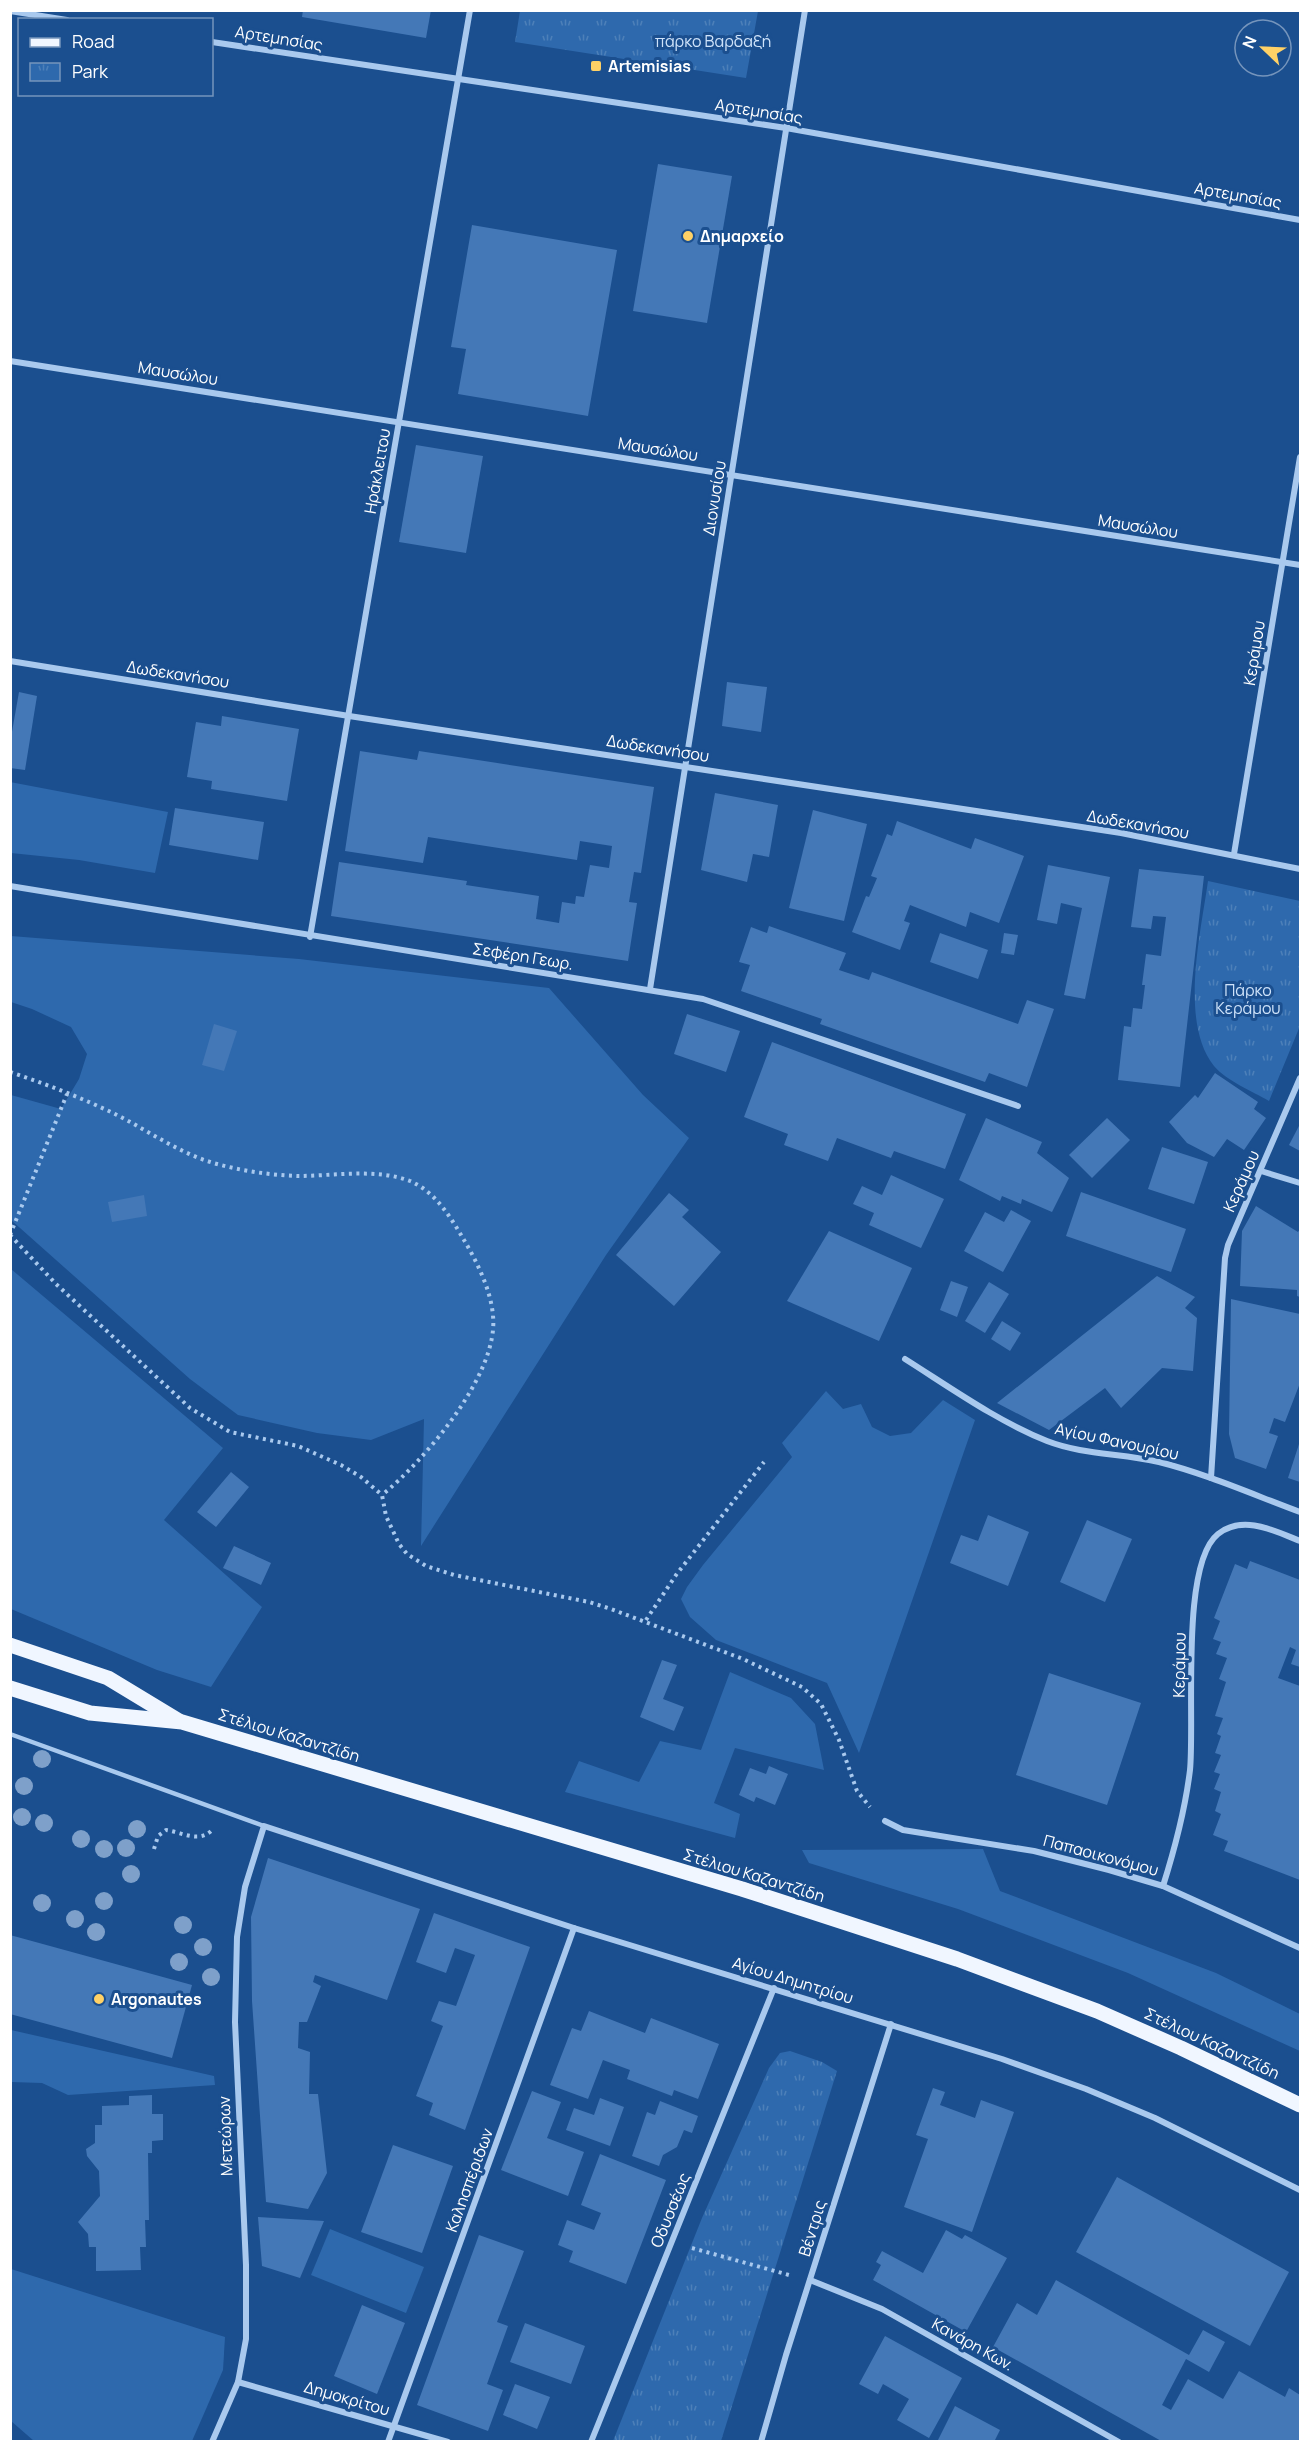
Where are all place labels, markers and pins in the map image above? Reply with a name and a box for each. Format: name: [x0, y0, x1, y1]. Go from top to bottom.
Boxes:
place label: Artemisias: [608, 55, 691, 77]
marker: Artemisias: [589, 59, 603, 73]
place label: Δημαρχείο: [700, 225, 784, 247]
marker: Δημαρχείο: [681, 229, 695, 243]
place label: Argonautes: [111, 1988, 202, 2010]
marker: Argonautes: [92, 1992, 106, 2006]

